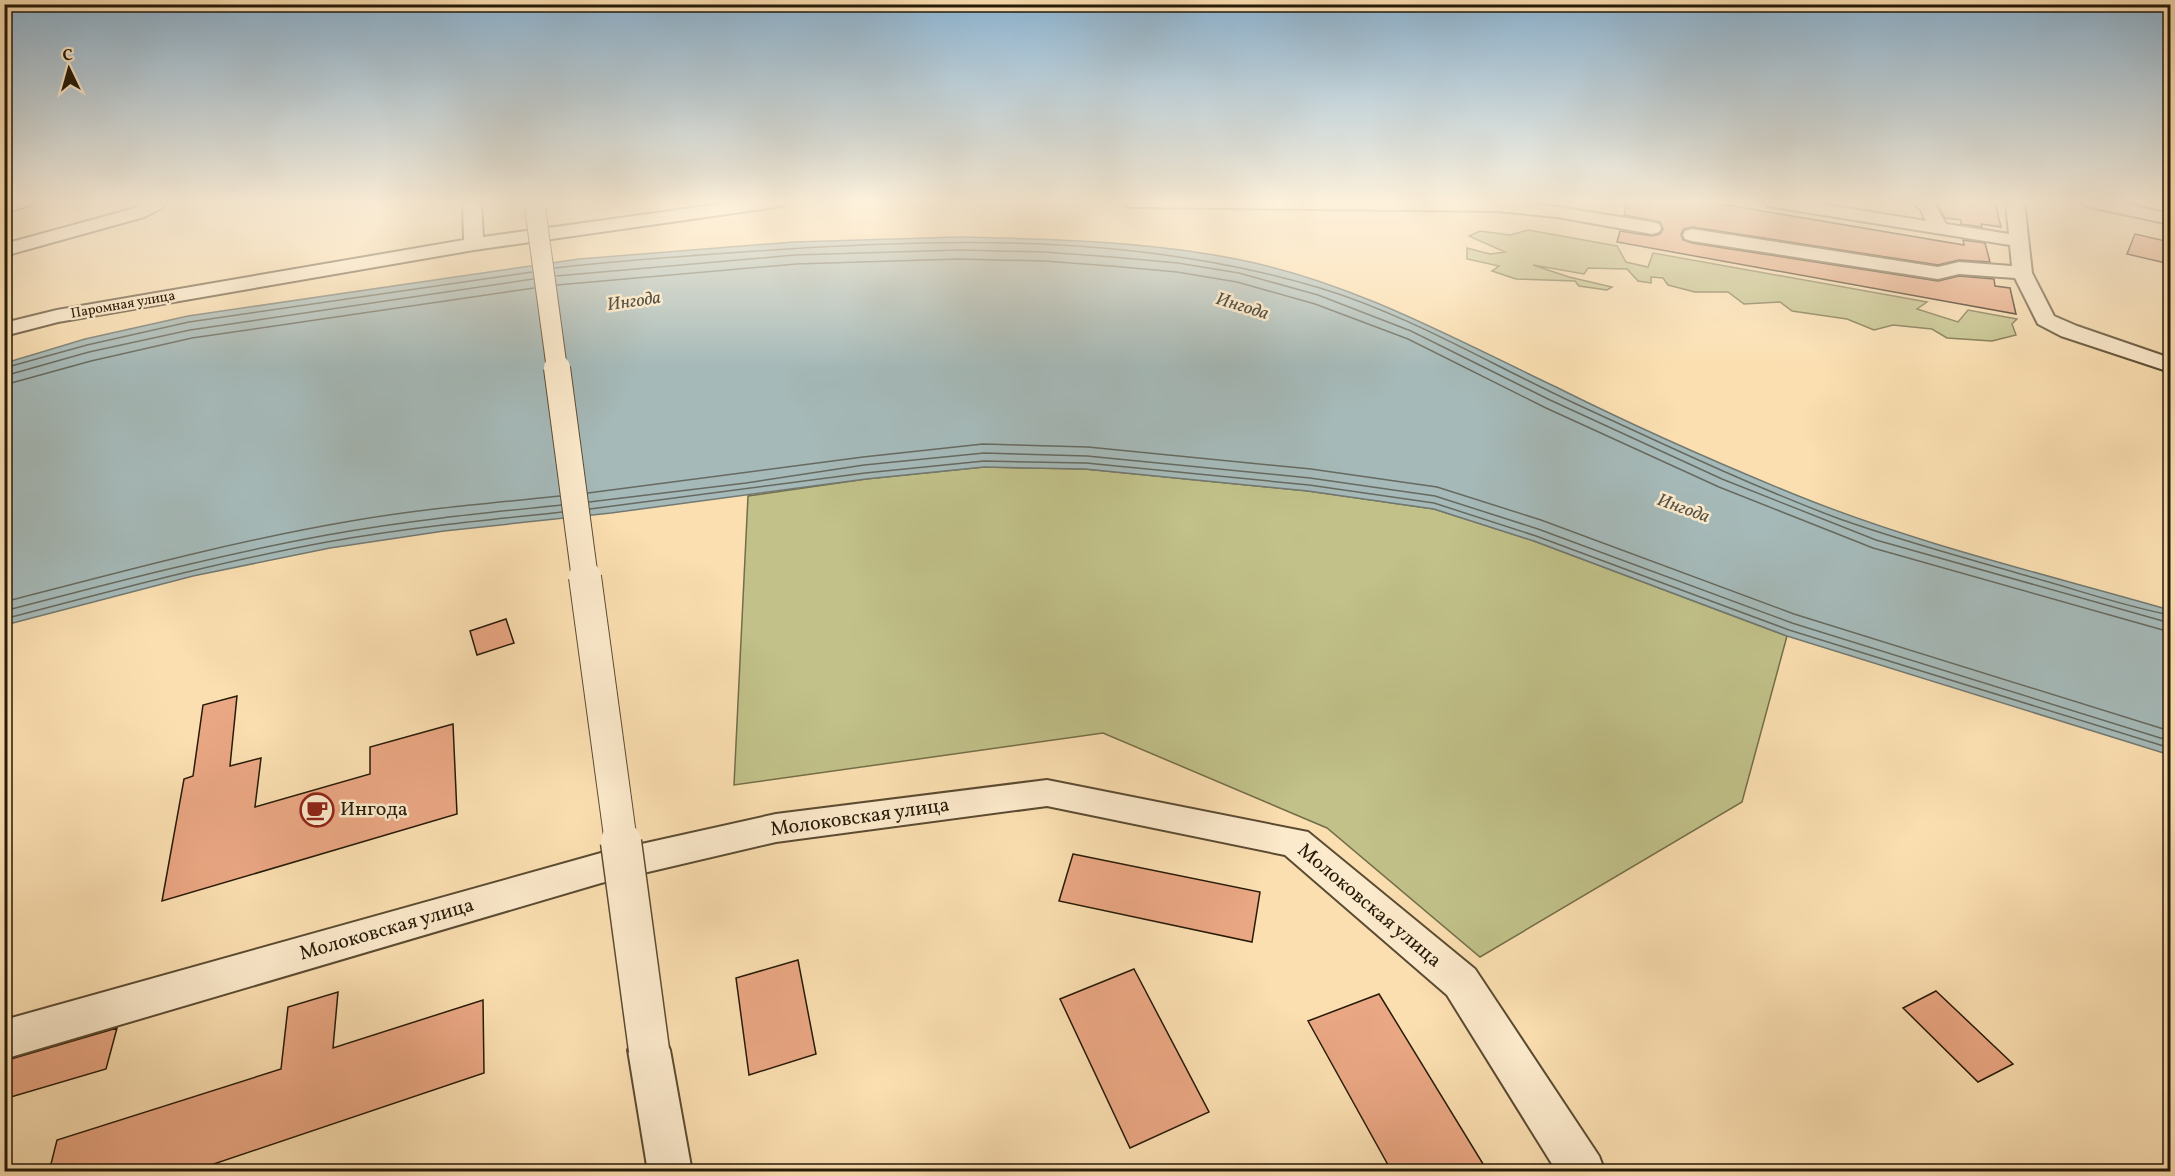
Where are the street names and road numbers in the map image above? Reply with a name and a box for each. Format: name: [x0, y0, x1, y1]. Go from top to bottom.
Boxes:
street label: Паромная улица: [69, 286, 177, 324]
street label: Молоковская улица: [769, 792, 951, 844]
street label: Молоковская улица: [1291, 837, 1447, 975]
street label: Молоковская улица: [296, 892, 478, 968]

